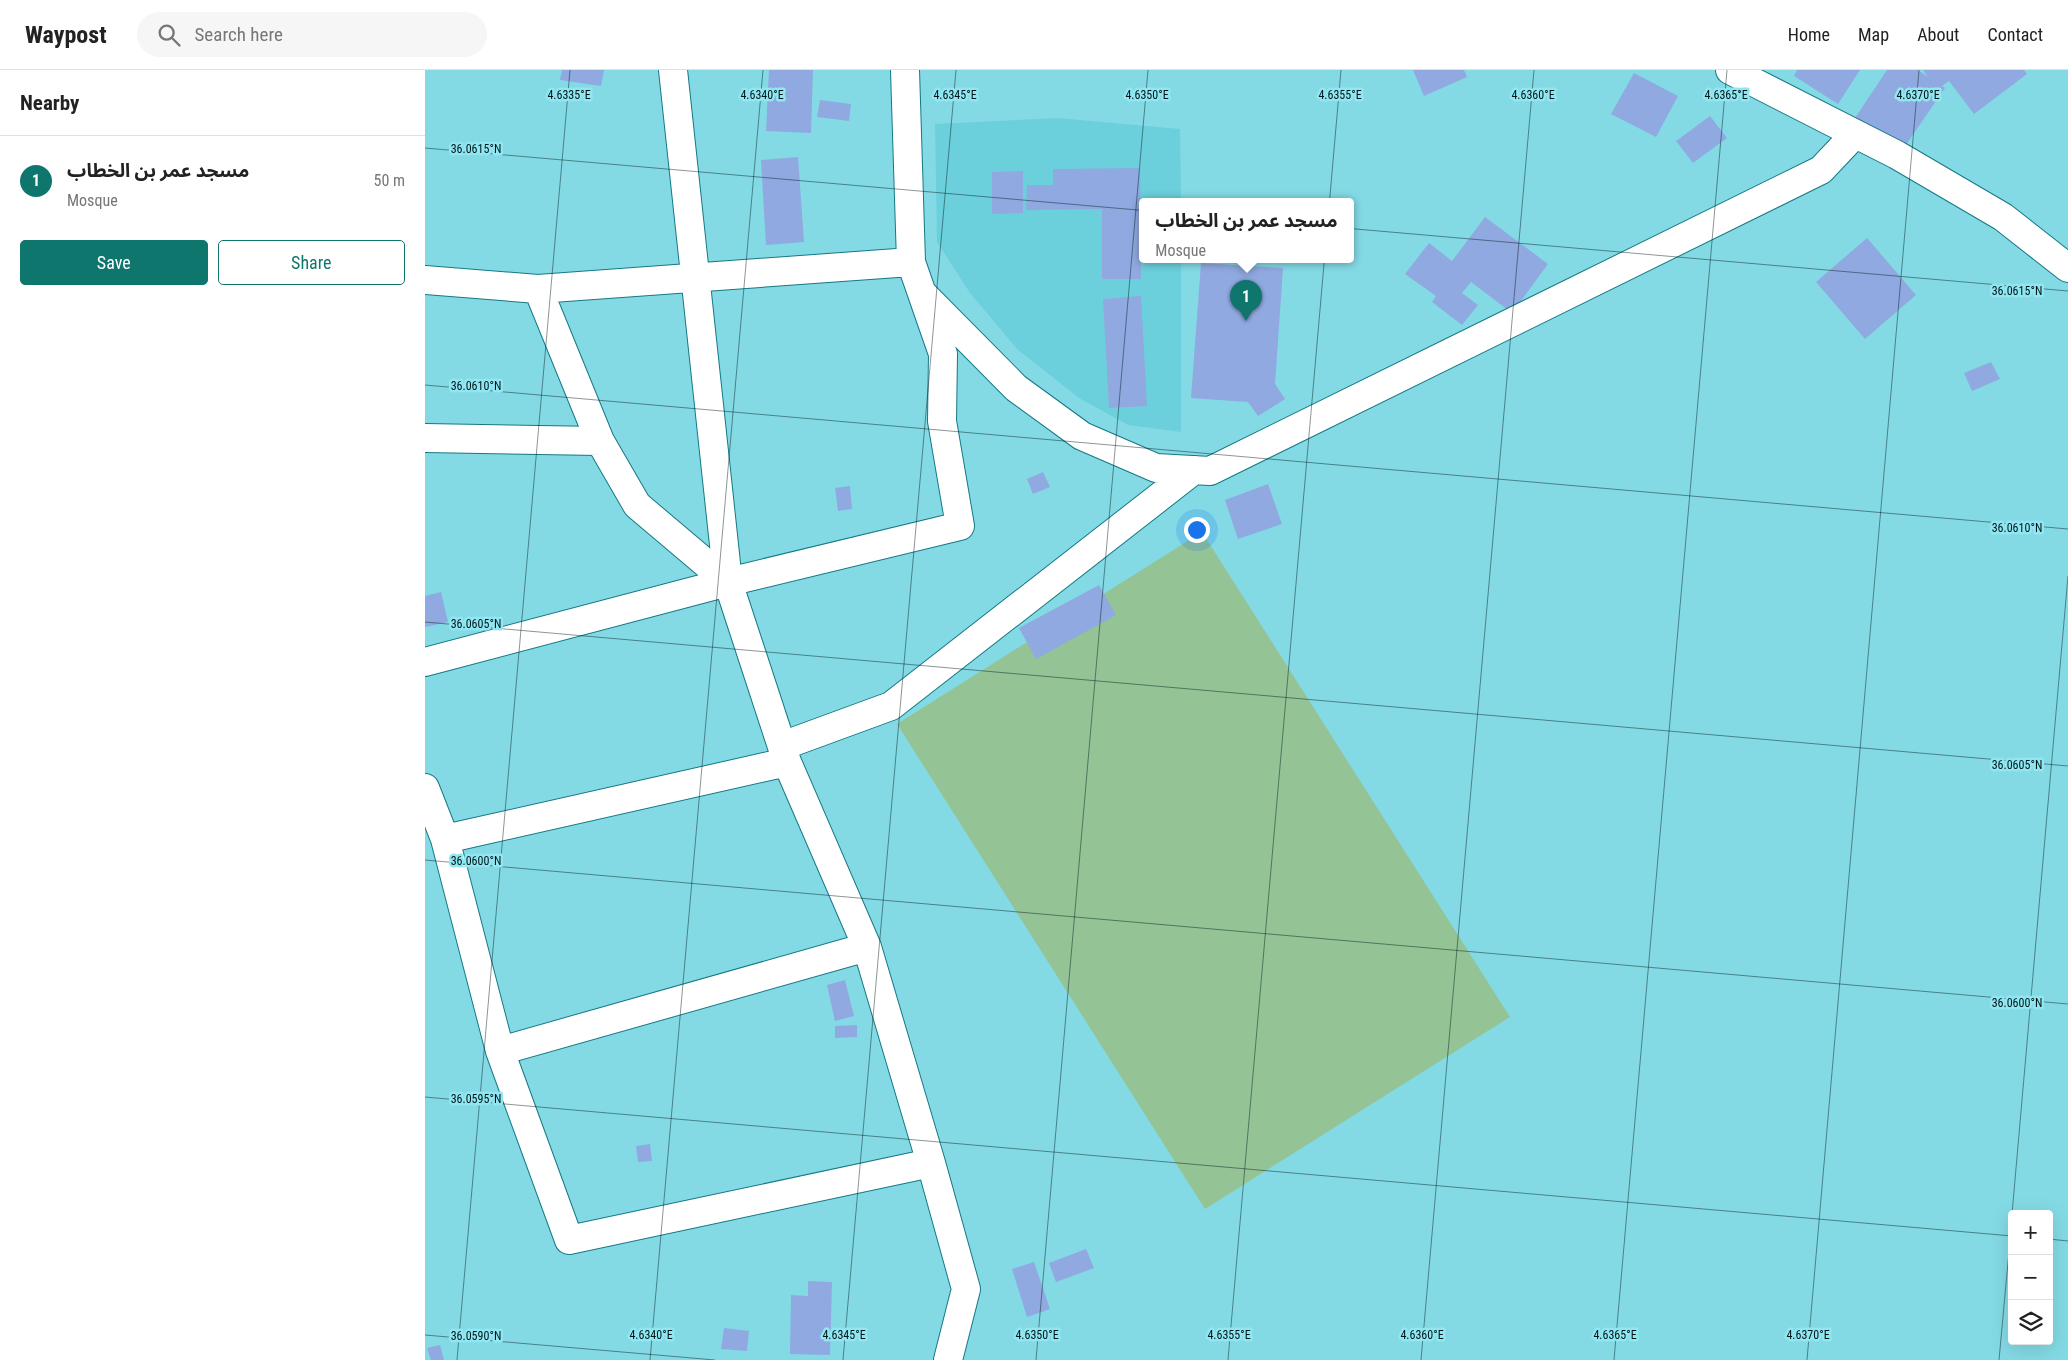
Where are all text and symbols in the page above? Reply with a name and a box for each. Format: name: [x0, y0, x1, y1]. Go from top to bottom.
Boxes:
search box: [137, 12, 487, 57]
text: Waypost: [25, 21, 107, 49]
icon: search: [155, 21, 183, 49]
text: Search here: [195, 23, 283, 46]
text: Home: [1788, 24, 1830, 45]
text: Map: [1858, 24, 1889, 45]
text: About: [1917, 24, 1959, 45]
text: Contact: [1987, 24, 2043, 45]
text: 4.6335°E: [547, 88, 591, 102]
text: 4.6340°E: [740, 88, 784, 102]
text: 4.6345°E: [933, 88, 977, 102]
text: 4.6350°E: [1125, 88, 1169, 102]
text: 4.6355°E: [1318, 88, 1362, 102]
text: 4.6360°E: [1511, 88, 1555, 102]
text: 4.6365°E: [1704, 88, 1748, 102]
text: 4.6370°E: [1896, 88, 1940, 102]
text: Nearby: [20, 91, 79, 115]
text: 36.0615°N: [451, 142, 501, 156]
text: مسجد عمر بن الخطاب: [67, 159, 249, 182]
text: 1: [32, 171, 40, 190]
text: 50 m: [373, 171, 405, 190]
text: Mosque: [67, 191, 118, 210]
popup: [1139, 198, 1354, 263]
text: مسجد عمر بن الخطاب: [1155, 209, 1338, 232]
button: Save: [20, 240, 208, 285]
button: Share: [218, 240, 405, 285]
text: Mosque: [1155, 241, 1206, 260]
pin: 1: [1230, 280, 1262, 321]
text: 36.0615°N: [1992, 284, 2042, 298]
text: 36.0610°N: [451, 379, 501, 393]
your location: [1184, 517, 1210, 543]
text: 36.0610°N: [1992, 521, 2042, 535]
text: 36.0605°N: [451, 617, 501, 631]
text: 36.0605°N: [1992, 758, 2042, 772]
text: 36.0600°N: [451, 854, 501, 868]
text: 36.0600°N: [1992, 996, 2042, 1010]
text: 36.0595°N: [451, 1092, 501, 1106]
map controls: [2008, 1210, 2053, 1345]
button: +: [2008, 1210, 2053, 1255]
button: −: [2008, 1255, 2053, 1300]
button: layers: [2008, 1300, 2053, 1345]
text: 4.6340°E: [629, 1328, 673, 1342]
text: 4.6345°E: [822, 1328, 866, 1342]
text: 4.6350°E: [1015, 1328, 1059, 1342]
text: 4.6355°E: [1207, 1328, 1251, 1342]
text: 4.6360°E: [1400, 1328, 1444, 1342]
text: 4.6365°E: [1593, 1328, 1637, 1342]
text: 4.6370°E: [1786, 1328, 1830, 1342]
text: 36.0590°N: [451, 1329, 501, 1343]

